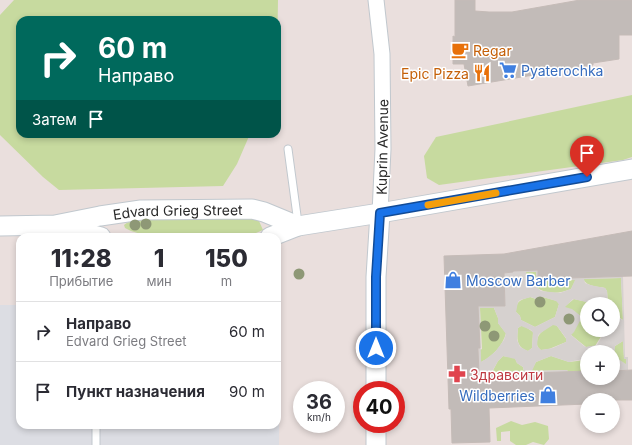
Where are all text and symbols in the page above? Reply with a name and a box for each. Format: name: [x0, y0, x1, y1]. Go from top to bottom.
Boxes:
text: 60 m: [98, 31, 167, 65]
icon: right: [32, 32, 84, 84]
cafe icon: Regar: [450, 40, 470, 60]
place label: Regar: [473, 42, 512, 59]
supermarket icon: Pyaterochka: [498, 60, 518, 80]
place label: Pyaterochka: [521, 62, 603, 79]
restaurant icon: Epic Pizza: [472, 63, 492, 83]
text: Направо: [98, 65, 174, 86]
place label: Epic Pizza: [401, 65, 469, 82]
street label: Kuprin Avenue: [373, 99, 391, 195]
icon: arrive: [85, 108, 107, 130]
text: Затем: [32, 110, 77, 129]
pin: [570, 136, 604, 177]
icon: arrive: [576, 142, 598, 164]
street label: Edvard Grieg Street: [112, 201, 243, 223]
text: 11:28: [51, 244, 112, 273]
text: 1: [154, 244, 164, 273]
text: 150: [205, 244, 248, 273]
shop icon: Moscow Barber: [443, 270, 463, 290]
place label: Moscow Barber: [466, 272, 570, 289]
text: Прибытие: [49, 273, 113, 289]
text: мин: [146, 273, 172, 289]
text: m: [221, 273, 232, 289]
map controls: [580, 297, 620, 433]
button: search: [580, 297, 620, 337]
text: Направо: [66, 314, 131, 333]
icon: right: [32, 321, 54, 343]
text: 60 m: [229, 322, 265, 341]
position arrow: [355, 327, 397, 369]
text: Edvard Grieg Street: [66, 333, 187, 349]
button: +: [580, 345, 620, 385]
pharmacy icon: Здравсити: [447, 364, 467, 384]
place label: Здравсити: [470, 366, 543, 383]
icon: arrive: [32, 381, 54, 403]
speed limit sign: 40: [353, 381, 405, 433]
text: Пункт назначения: [66, 382, 205, 401]
text: 90 m: [229, 382, 265, 401]
shop icon: Wildberries: [538, 385, 558, 405]
place label: Wildberries: [459, 387, 535, 404]
text: 36: [306, 390, 332, 414]
button: −: [580, 393, 620, 433]
text: km/h: [307, 411, 331, 423]

